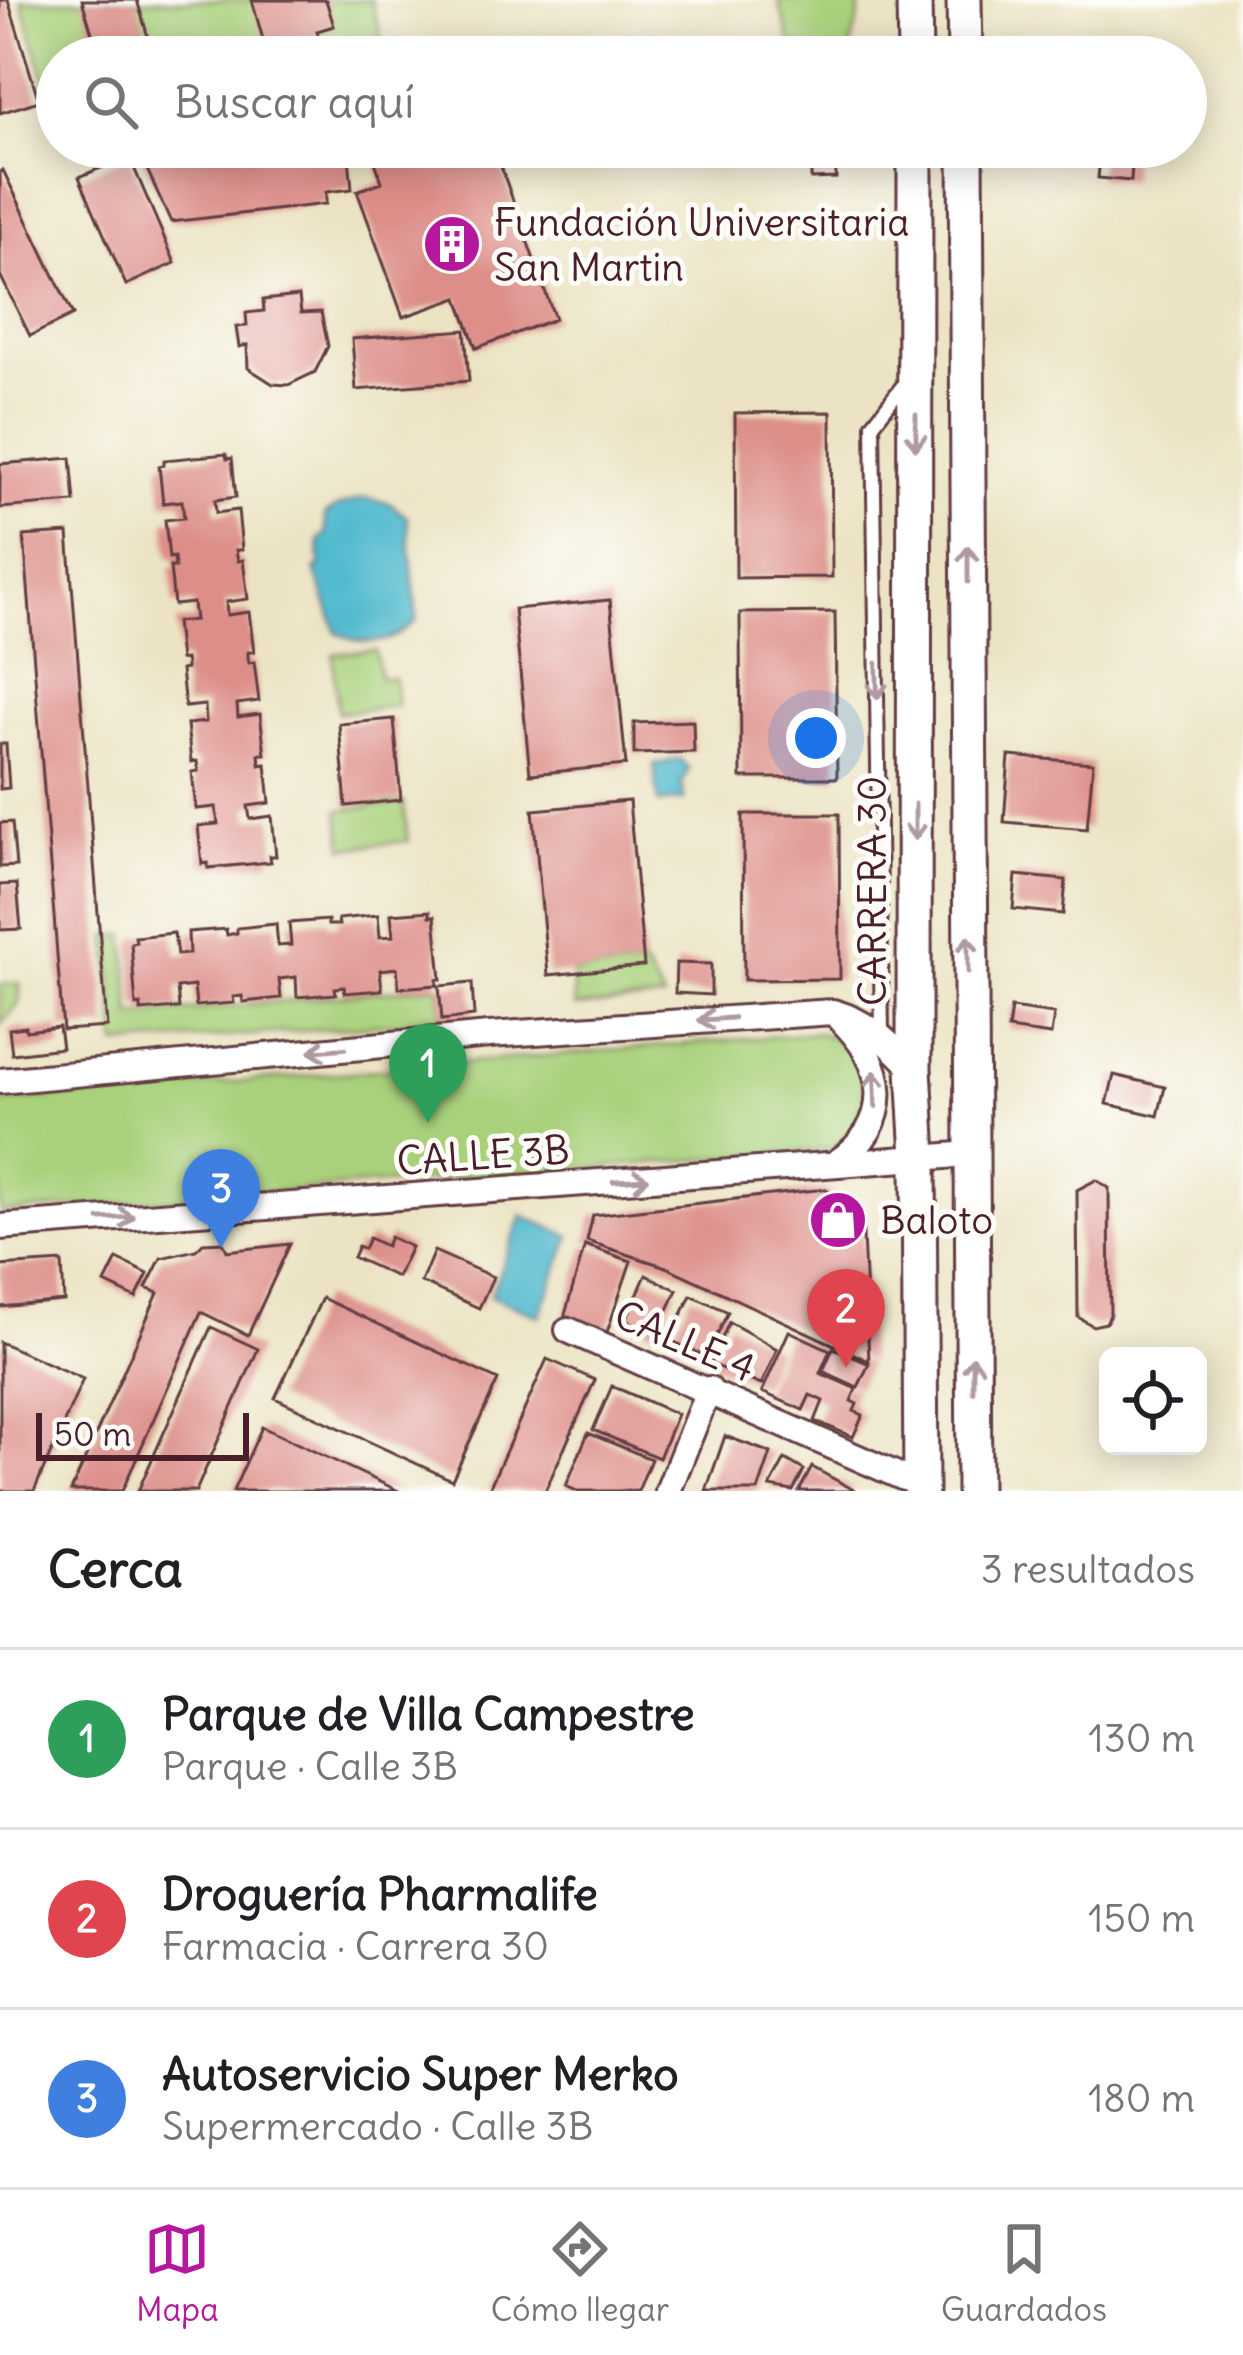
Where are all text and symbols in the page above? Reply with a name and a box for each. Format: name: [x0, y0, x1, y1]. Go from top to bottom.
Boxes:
search box: [36, 36, 1207, 168]
icon: search: [78, 69, 144, 135]
text: Buscar aquí: [174, 74, 414, 130]
place label: Fundación Universitaria San Martin: [494, 198, 910, 292]
building icon: Fundación Universitaria San Martin: [421, 213, 483, 275]
one-way arrow: [905, 412, 927, 451]
one-way arrow: [956, 545, 979, 584]
one-way arrow: [866, 661, 888, 700]
your location: [786, 708, 846, 768]
street label: CARRERA 30: [848, 776, 897, 1006]
one-way arrow: [904, 802, 926, 841]
one-way arrow: [957, 935, 979, 974]
one-way arrow: [697, 1007, 736, 1030]
pin: 1: [389, 1024, 467, 1123]
one-way arrow: [308, 1039, 347, 1062]
one-way arrow: [864, 1070, 887, 1109]
street label: CALLE 3B: [395, 1125, 571, 1186]
pin: 3: [182, 1149, 260, 1248]
one-way arrow: [611, 1168, 650, 1191]
shop icon: Baloto: [807, 1189, 869, 1251]
place label: Baloto: [880, 1196, 993, 1245]
one-way arrow: [97, 1207, 136, 1230]
pin: 2: [807, 1269, 885, 1368]
street label: CALLE 4: [607, 1290, 762, 1393]
map controls: [1099, 1347, 1207, 1455]
button: locate: [1099, 1347, 1207, 1455]
one-way arrow: [962, 1355, 984, 1394]
scale bar: [36, 1407, 249, 1460]
text: 50 m: [54, 1413, 131, 1455]
text: Cerca: [48, 1537, 183, 1601]
text: 3 resultados: [981, 1545, 1195, 1594]
text: Parque de Villa Campestre: [162, 1686, 695, 1742]
text: 1: [79, 1714, 95, 1763]
text: 130 m: [1088, 1714, 1195, 1763]
text: Parque · Calle 3B: [162, 1742, 458, 1791]
text: Droguería Pharmalife: [162, 1866, 598, 1922]
text: 2: [76, 1894, 98, 1943]
text: 150 m: [1088, 1894, 1195, 1943]
text: Farmacia · Carrera 30: [162, 1922, 549, 1971]
text: Autoservicio Super Merko: [162, 2046, 679, 2102]
text: 3: [76, 2074, 98, 2123]
text: 180 m: [1088, 2074, 1195, 2123]
text: Supermercado · Calle 3B: [162, 2102, 593, 2151]
tab: Mapa: [136, 2216, 219, 2330]
tab: Cómo llegar: [491, 2216, 669, 2330]
tab: Guardados: [941, 2216, 1107, 2330]

